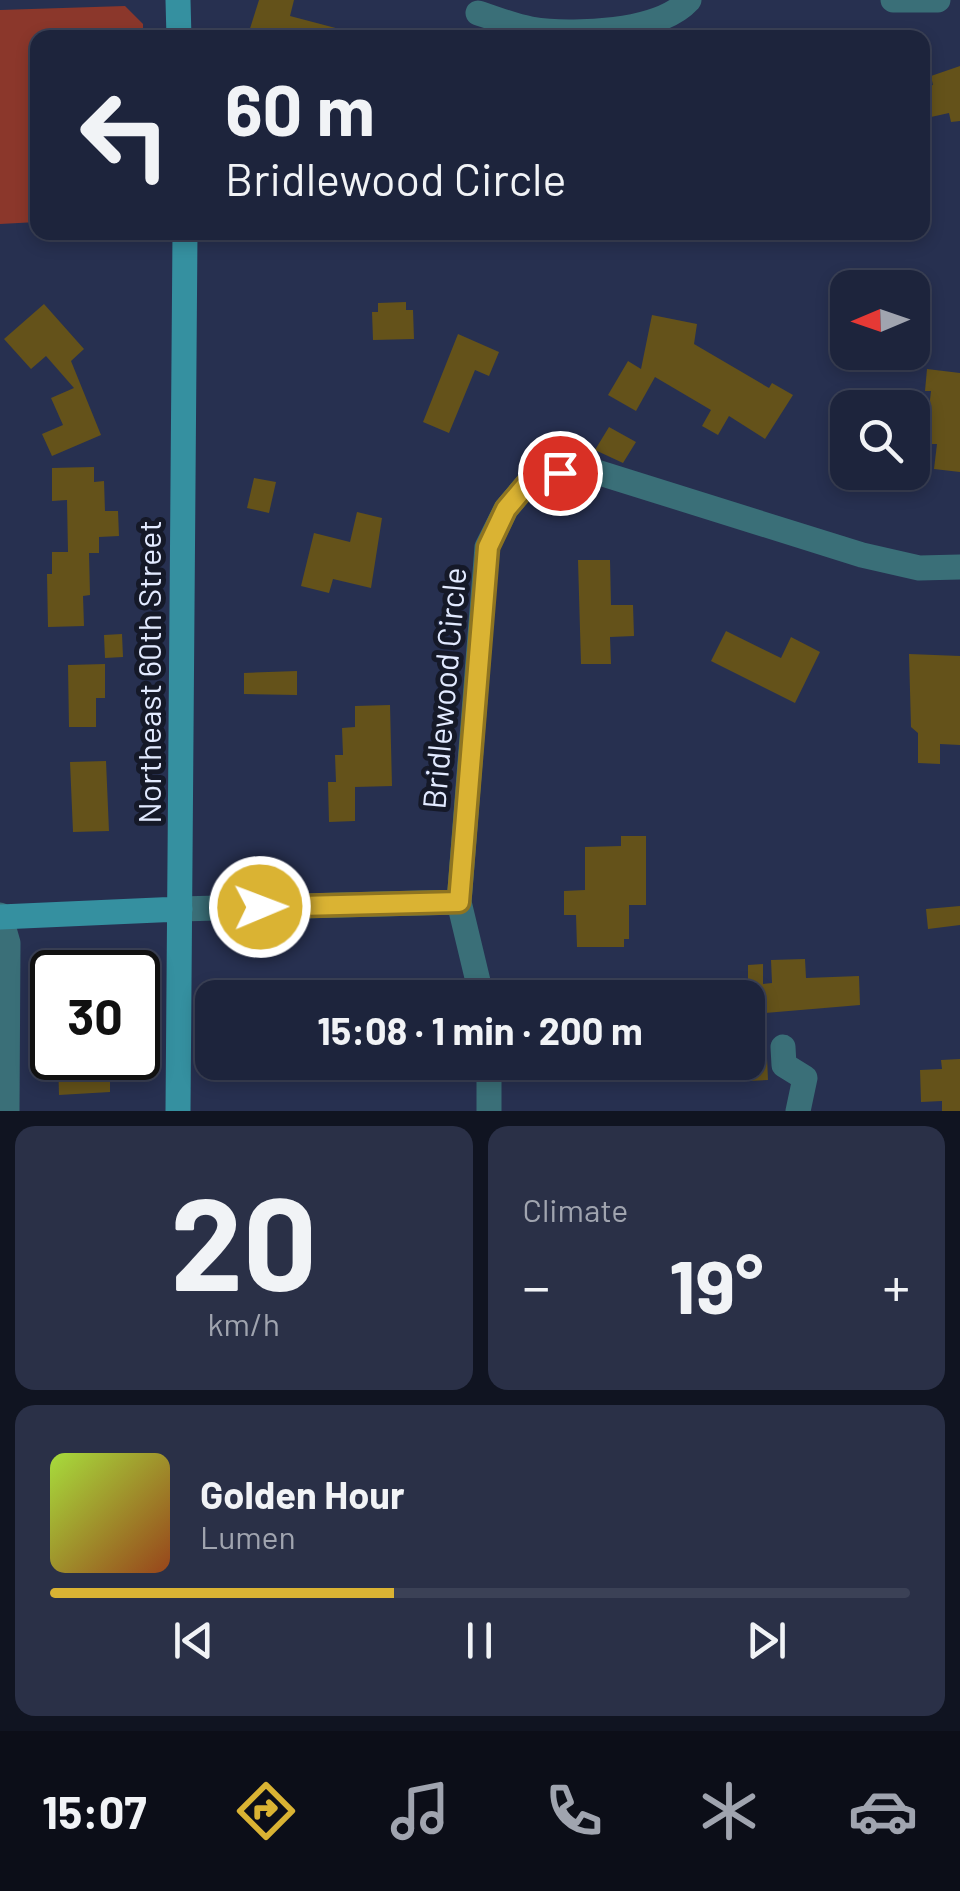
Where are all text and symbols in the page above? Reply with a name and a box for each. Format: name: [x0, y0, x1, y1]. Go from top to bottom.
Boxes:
text: 60 m: [225, 66, 375, 150]
icon: left: [60, 70, 190, 200]
text: Bridlewood Circle: [225, 151, 566, 205]
north arrow: [830, 270, 930, 370]
map controls: [830, 270, 930, 490]
button: search: [830, 390, 930, 490]
pin: [518, 431, 603, 516]
icon: arrive: [533, 446, 588, 501]
street label: Northeast 60th Street: [129, 520, 167, 824]
street label: Bridlewood Circle: [413, 565, 473, 811]
position arrow: [208, 855, 312, 959]
speed limit sign: 30: [30, 950, 160, 1080]
text: 15:08 · 1 min · 200 m: [317, 1007, 643, 1053]
text: 20: [170, 1161, 317, 1317]
text: Climate: [523, 1190, 628, 1228]
text: 19°: [669, 1239, 764, 1329]
text: −: [523, 1252, 550, 1318]
text: +: [882, 1252, 910, 1318]
text: km/h: [208, 1304, 280, 1342]
text: Golden Hour: [200, 1471, 405, 1517]
text: Lumen: [200, 1517, 296, 1555]
icon: previous: [166, 1613, 221, 1668]
icon: pause: [452, 1613, 507, 1668]
icon: next: [739, 1613, 794, 1668]
icon: directions: [231, 1776, 301, 1846]
icon: music: [385, 1776, 455, 1846]
icon: phone: [539, 1776, 609, 1846]
icon: climate: [694, 1776, 764, 1846]
icon: car: [848, 1776, 918, 1846]
text: 15:07: [42, 1784, 147, 1838]

